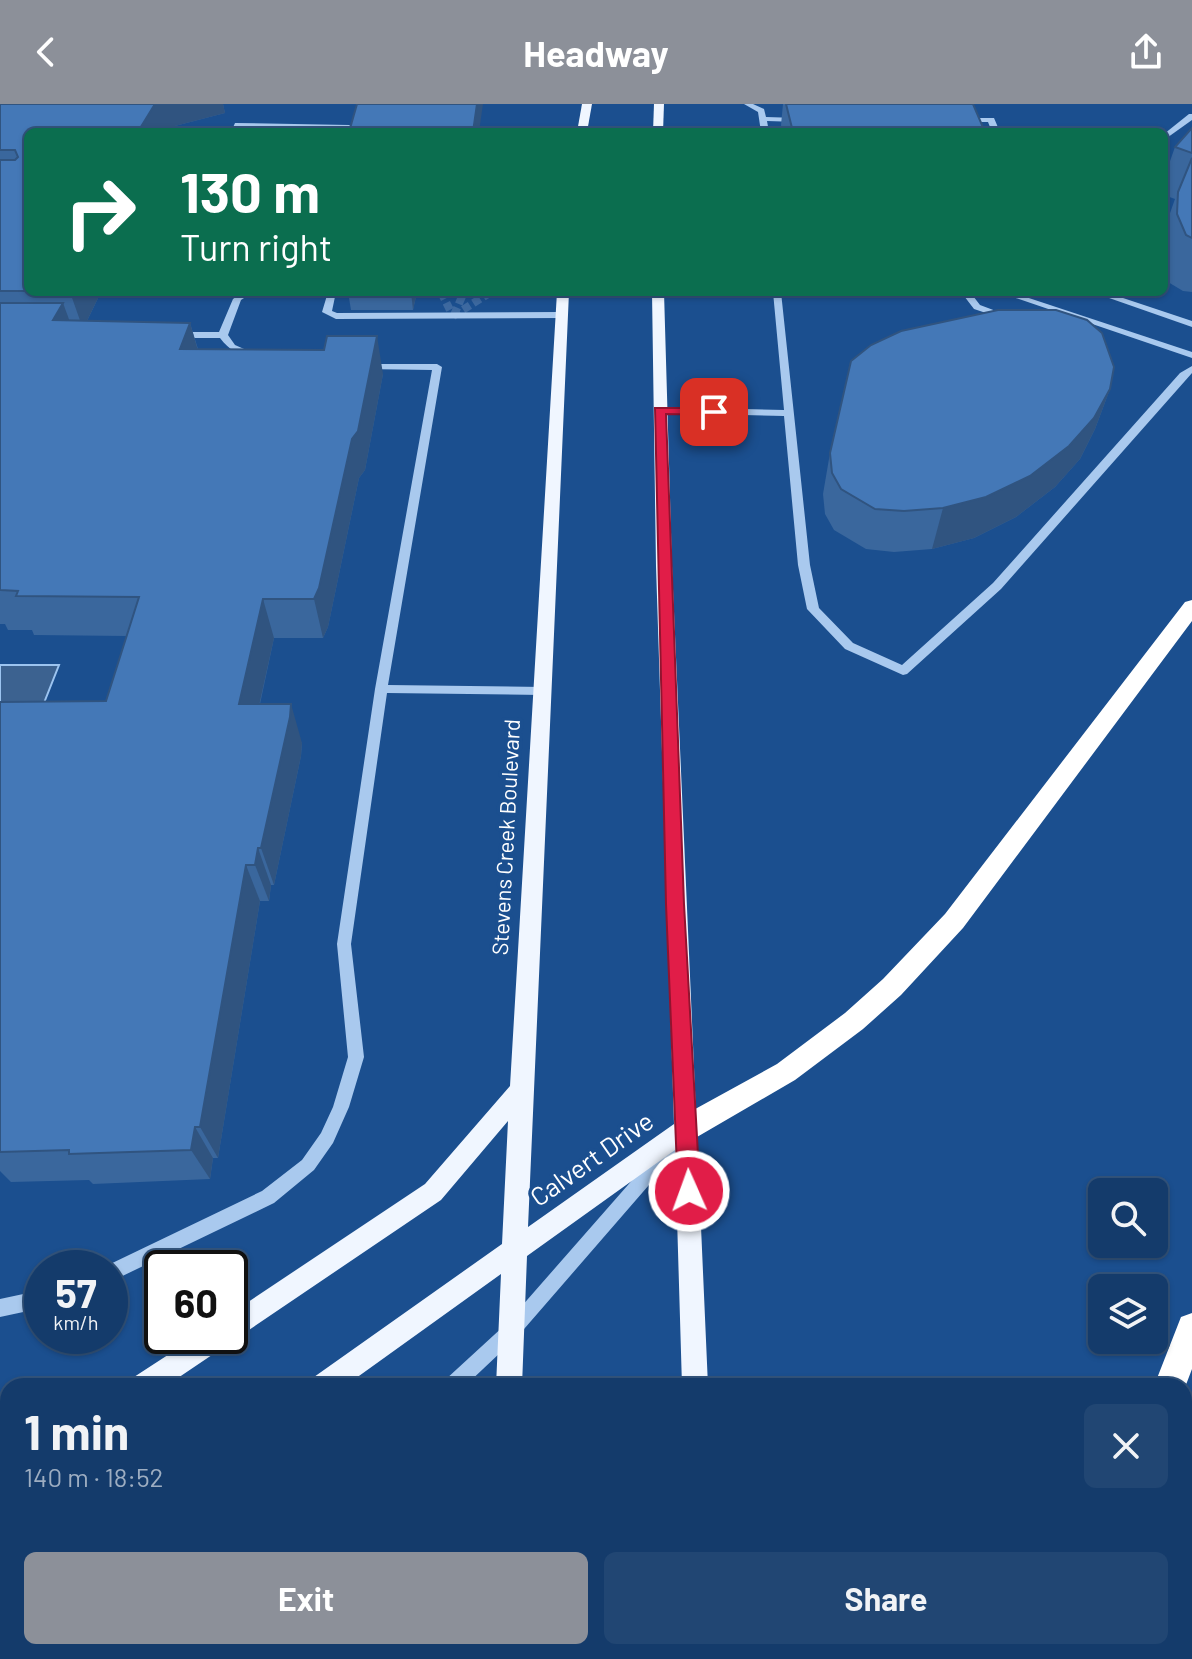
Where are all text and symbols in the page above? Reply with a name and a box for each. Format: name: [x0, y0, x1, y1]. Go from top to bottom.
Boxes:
icon: back: [24, 30, 68, 74]
icon: share: [1124, 30, 1168, 74]
text: Headway: [523, 31, 669, 74]
text: 130 m: [180, 157, 320, 224]
icon: right: [48, 160, 152, 264]
text: Turn right: [180, 225, 332, 268]
pin: [680, 378, 748, 446]
icon: arrive: [692, 390, 736, 434]
street label: Stevens Creek Boulevard: [486, 718, 524, 956]
street label: Calvert Drive: [524, 1104, 658, 1212]
position arrow: [647, 1149, 731, 1233]
map controls: [1088, 1178, 1168, 1354]
button: search: [1088, 1178, 1168, 1258]
speed limit sign: 60: [144, 1250, 248, 1354]
text: 57: [55, 1268, 97, 1316]
button: layers: [1088, 1274, 1168, 1354]
text: km/h: [53, 1310, 99, 1334]
text: 1 min: [24, 1402, 129, 1460]
button: close: [1084, 1404, 1168, 1488]
text: 140 m · 18:52: [24, 1461, 163, 1492]
button: Exit: [24, 1552, 588, 1644]
button: Share: [604, 1552, 1168, 1644]

